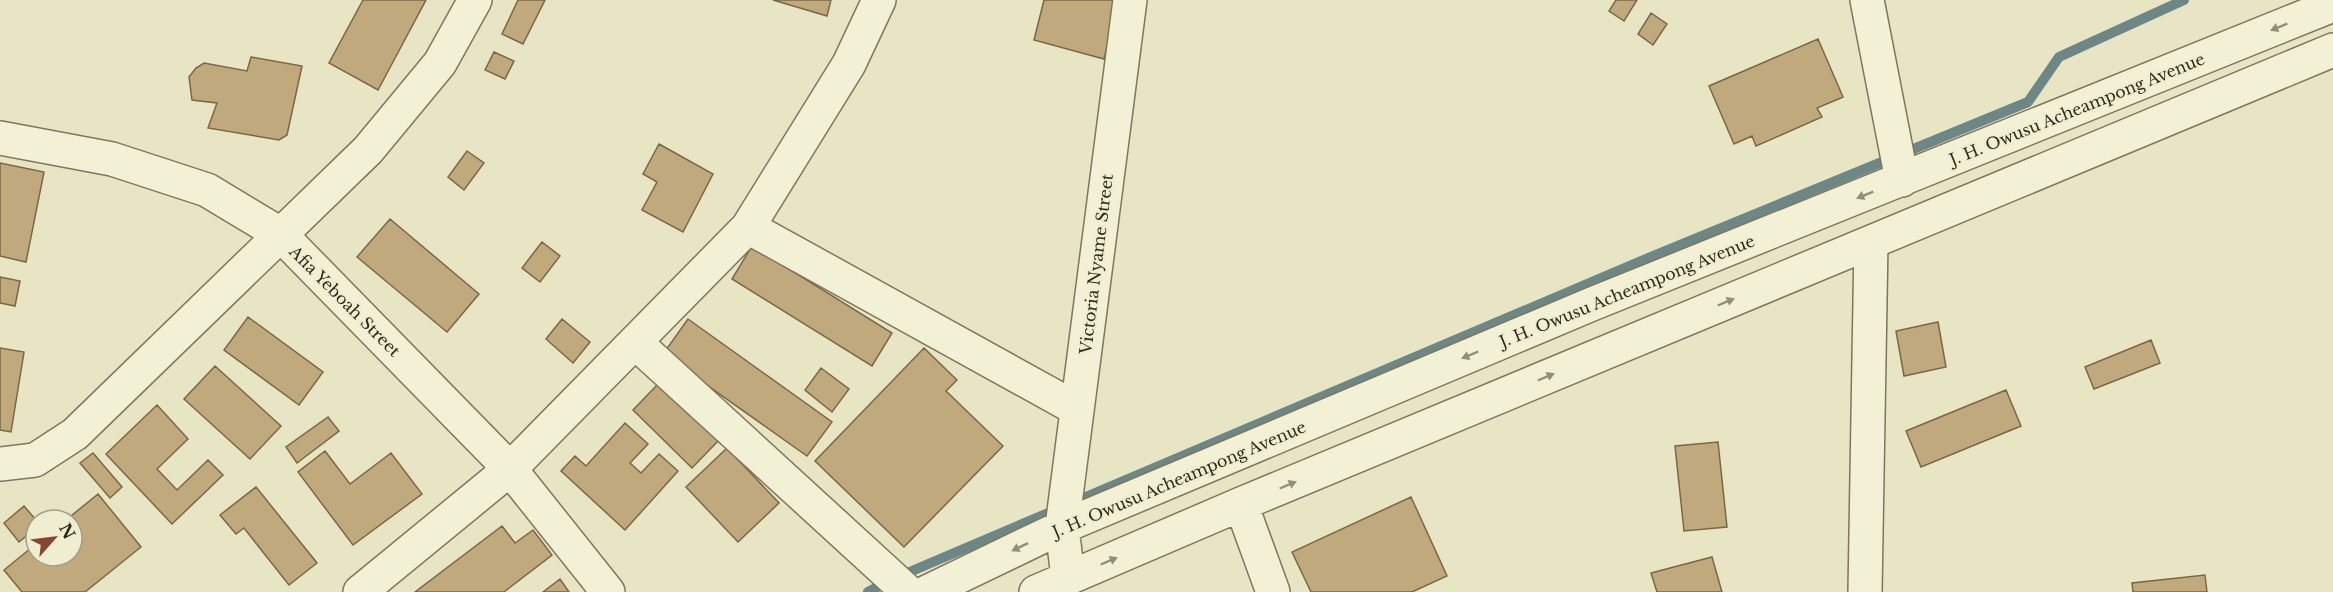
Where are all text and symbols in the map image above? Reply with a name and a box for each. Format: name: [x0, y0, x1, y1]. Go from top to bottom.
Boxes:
one-way arrow: [2269, 22, 2287, 32]
street label: J. H. Owusu Acheampong Avenue: [1945, 49, 2208, 170]
street label: Victoria Nyame Street: [1075, 173, 1117, 356]
one-way arrow: [1855, 190, 1873, 200]
street label: J. H. Owusu Acheampong Avenue: [1495, 231, 1758, 352]
street label: Afia Yeboah Street: [285, 241, 404, 360]
one-way arrow: [1717, 297, 1735, 306]
one-way arrow: [1461, 351, 1479, 360]
one-way arrow: [1537, 372, 1555, 381]
street label: J. H. Owusu Acheampong Avenue: [1047, 416, 1309, 542]
one-way arrow: [1280, 480, 1298, 490]
north arrow: [24, 508, 84, 568]
text: N: [55, 520, 80, 542]
one-way arrow: [1012, 543, 1029, 552]
one-way arrow: [1100, 556, 1118, 566]

